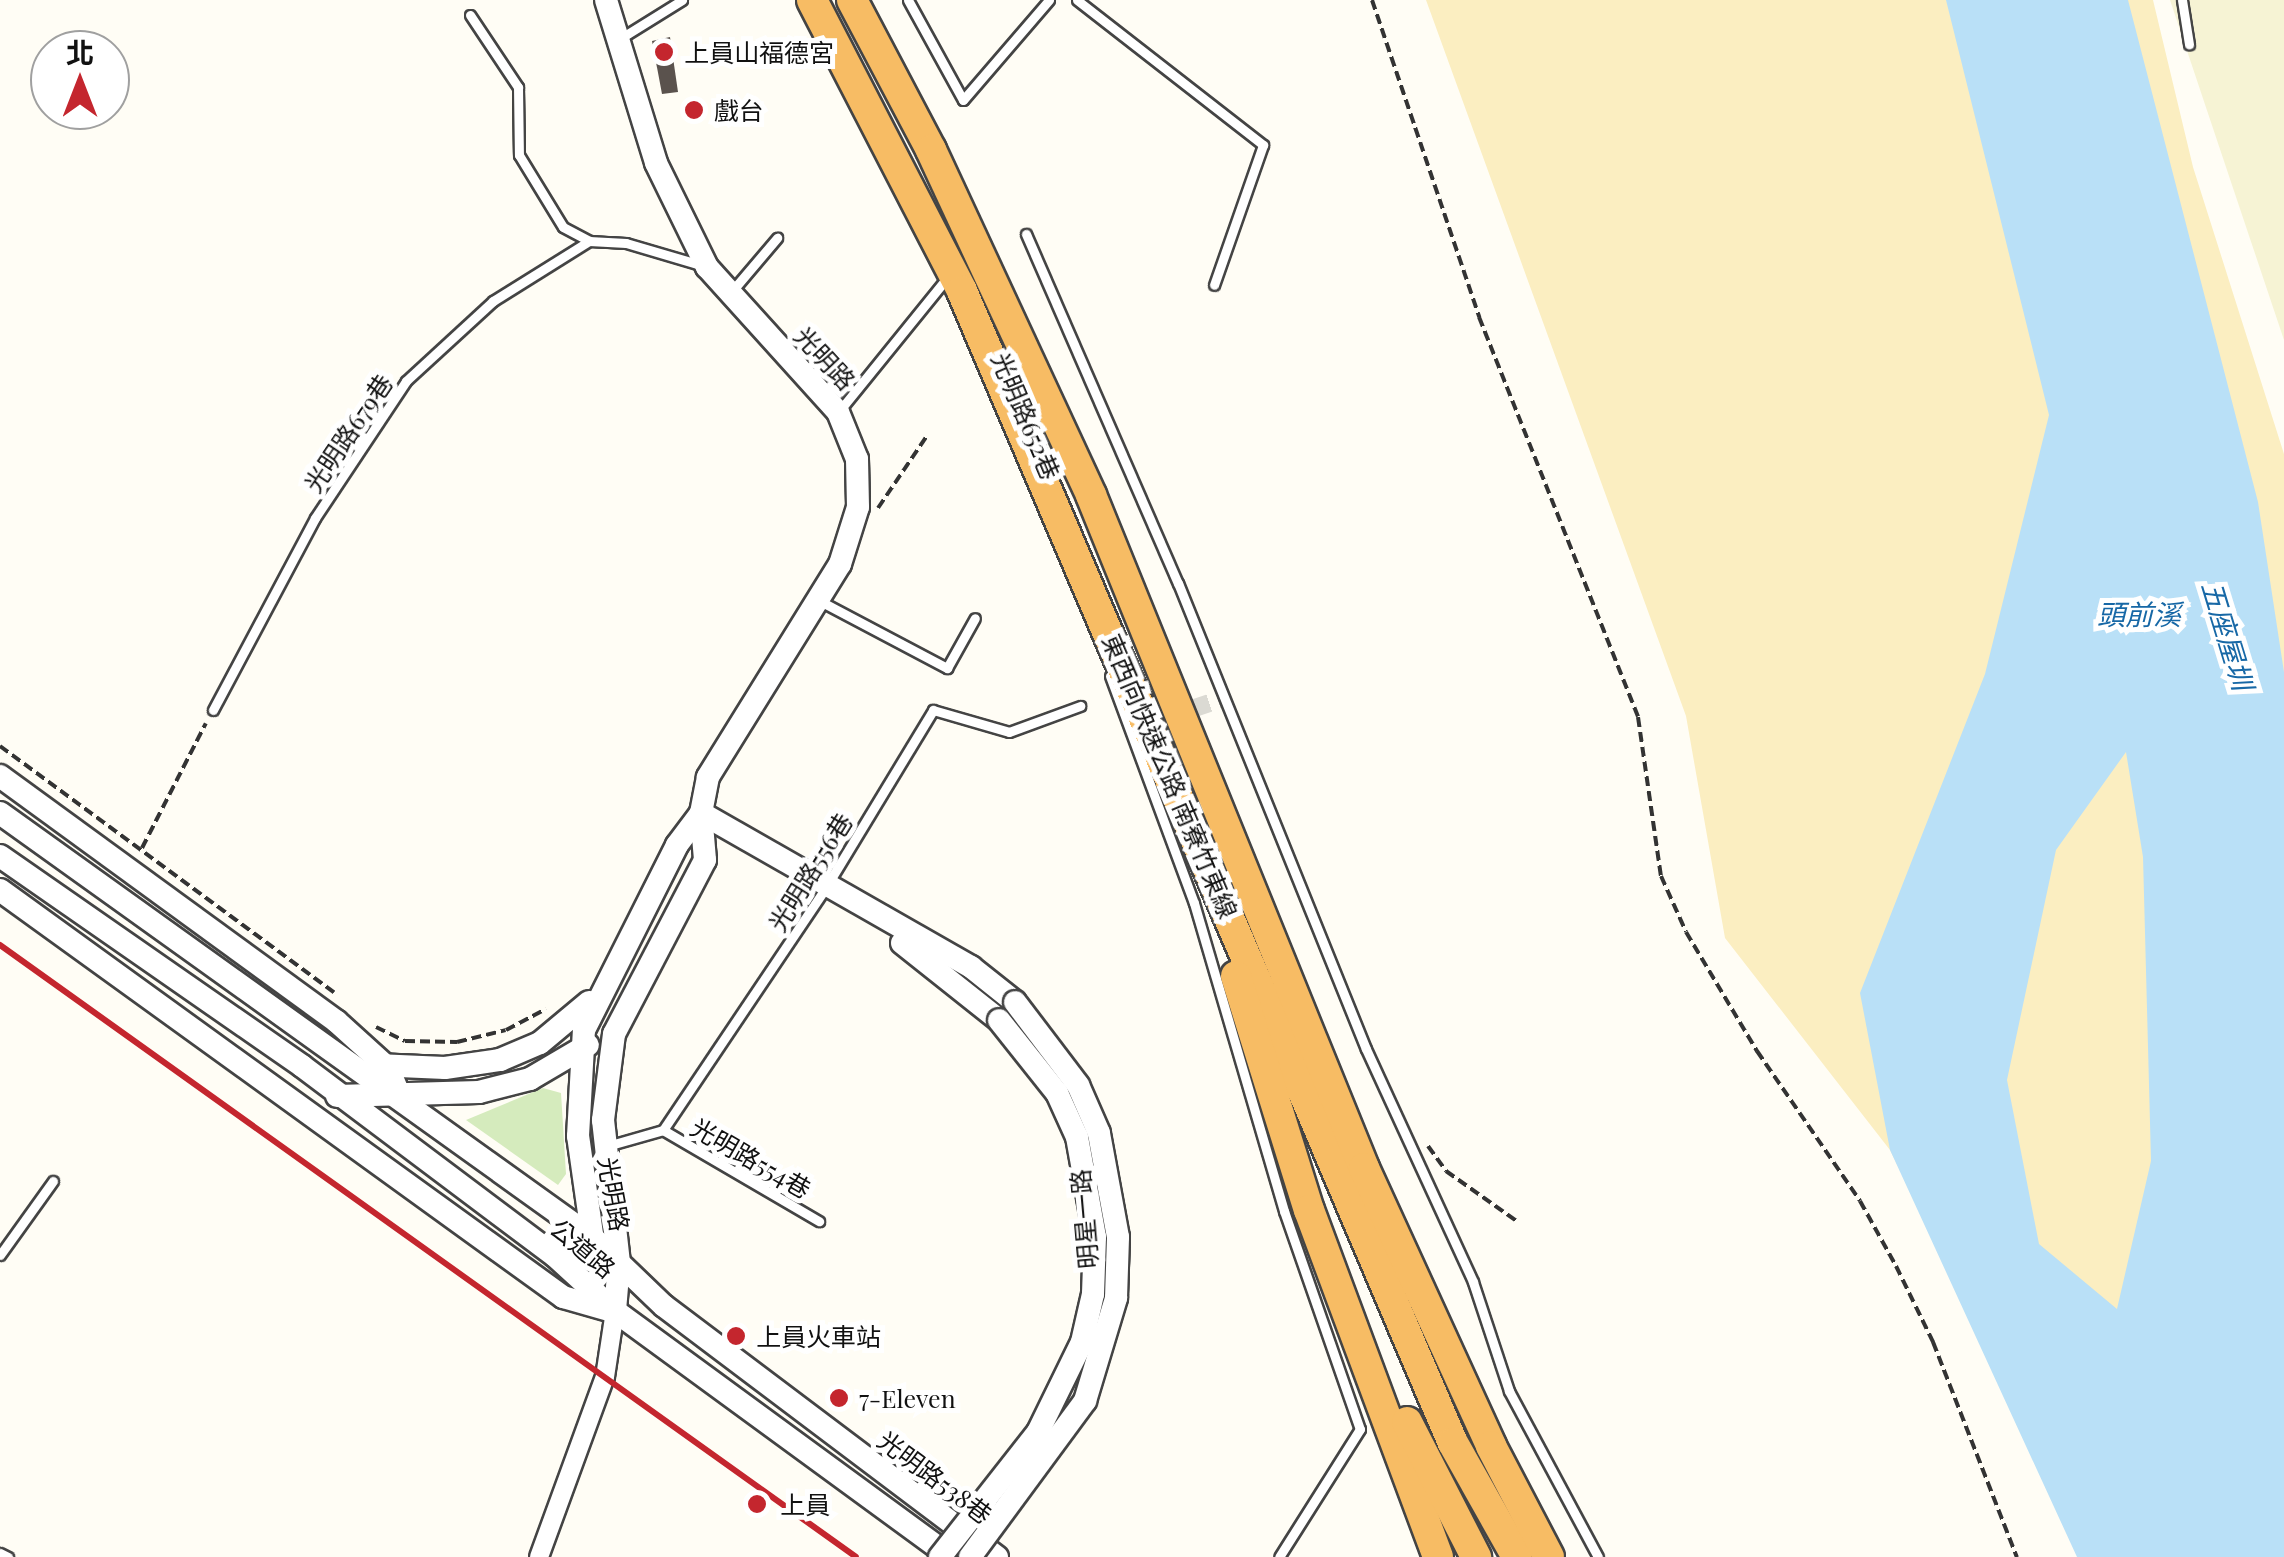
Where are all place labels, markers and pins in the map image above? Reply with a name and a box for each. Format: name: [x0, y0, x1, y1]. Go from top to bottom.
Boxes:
place label: 上員山福德宮: [684, 37, 834, 67]
marker: 上員山福德宮: [653, 41, 675, 63]
place label: 戲台: [714, 95, 764, 125]
marker: 戲台: [683, 99, 705, 121]
place label: 上員火車站: [756, 1321, 881, 1351]
marker: 上員火車站: [725, 1325, 747, 1347]
place label: 7-Eleven: [859, 1383, 956, 1413]
marker: 7-Eleven: [828, 1387, 850, 1409]
place label: 上員: [780, 1489, 830, 1519]
marker: 上員: [744, 1491, 770, 1517]

